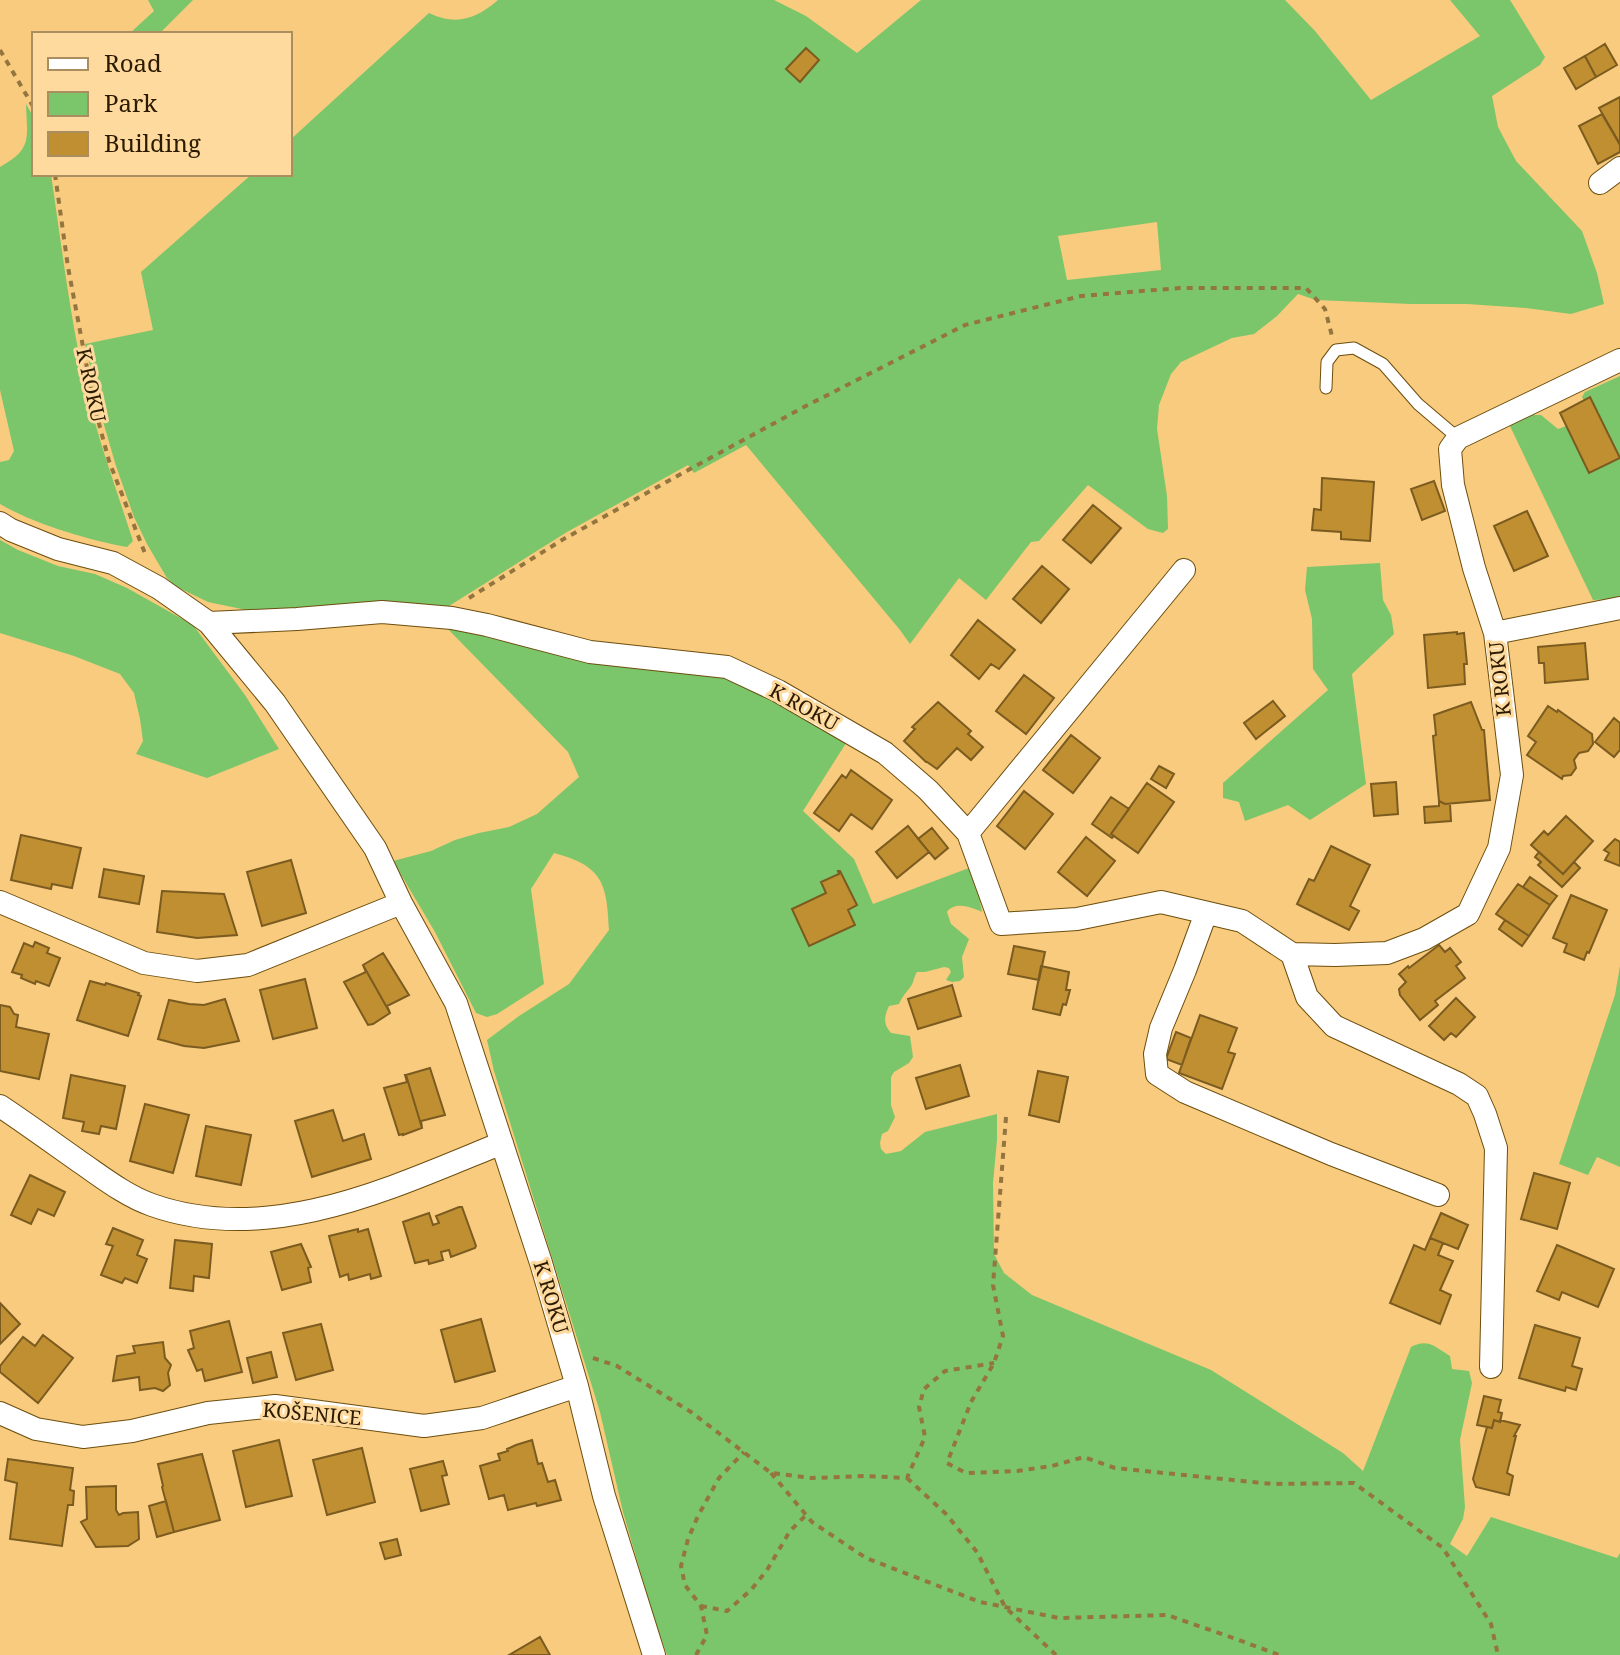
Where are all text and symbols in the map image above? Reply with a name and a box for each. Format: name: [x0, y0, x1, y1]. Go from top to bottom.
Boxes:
legend: [32, 32, 292, 176]
text: Road: [104, 46, 162, 79]
text: Park: [104, 86, 158, 119]
text: Building: [104, 126, 201, 159]
street label: K ROKU: [70, 345, 113, 425]
street label: K ROKU: [1482, 640, 1517, 718]
street label: K ROKU: [765, 677, 844, 737]
street label: K ROKU: [528, 1257, 576, 1337]
street label: KOŠENICE: [261, 1396, 363, 1431]

